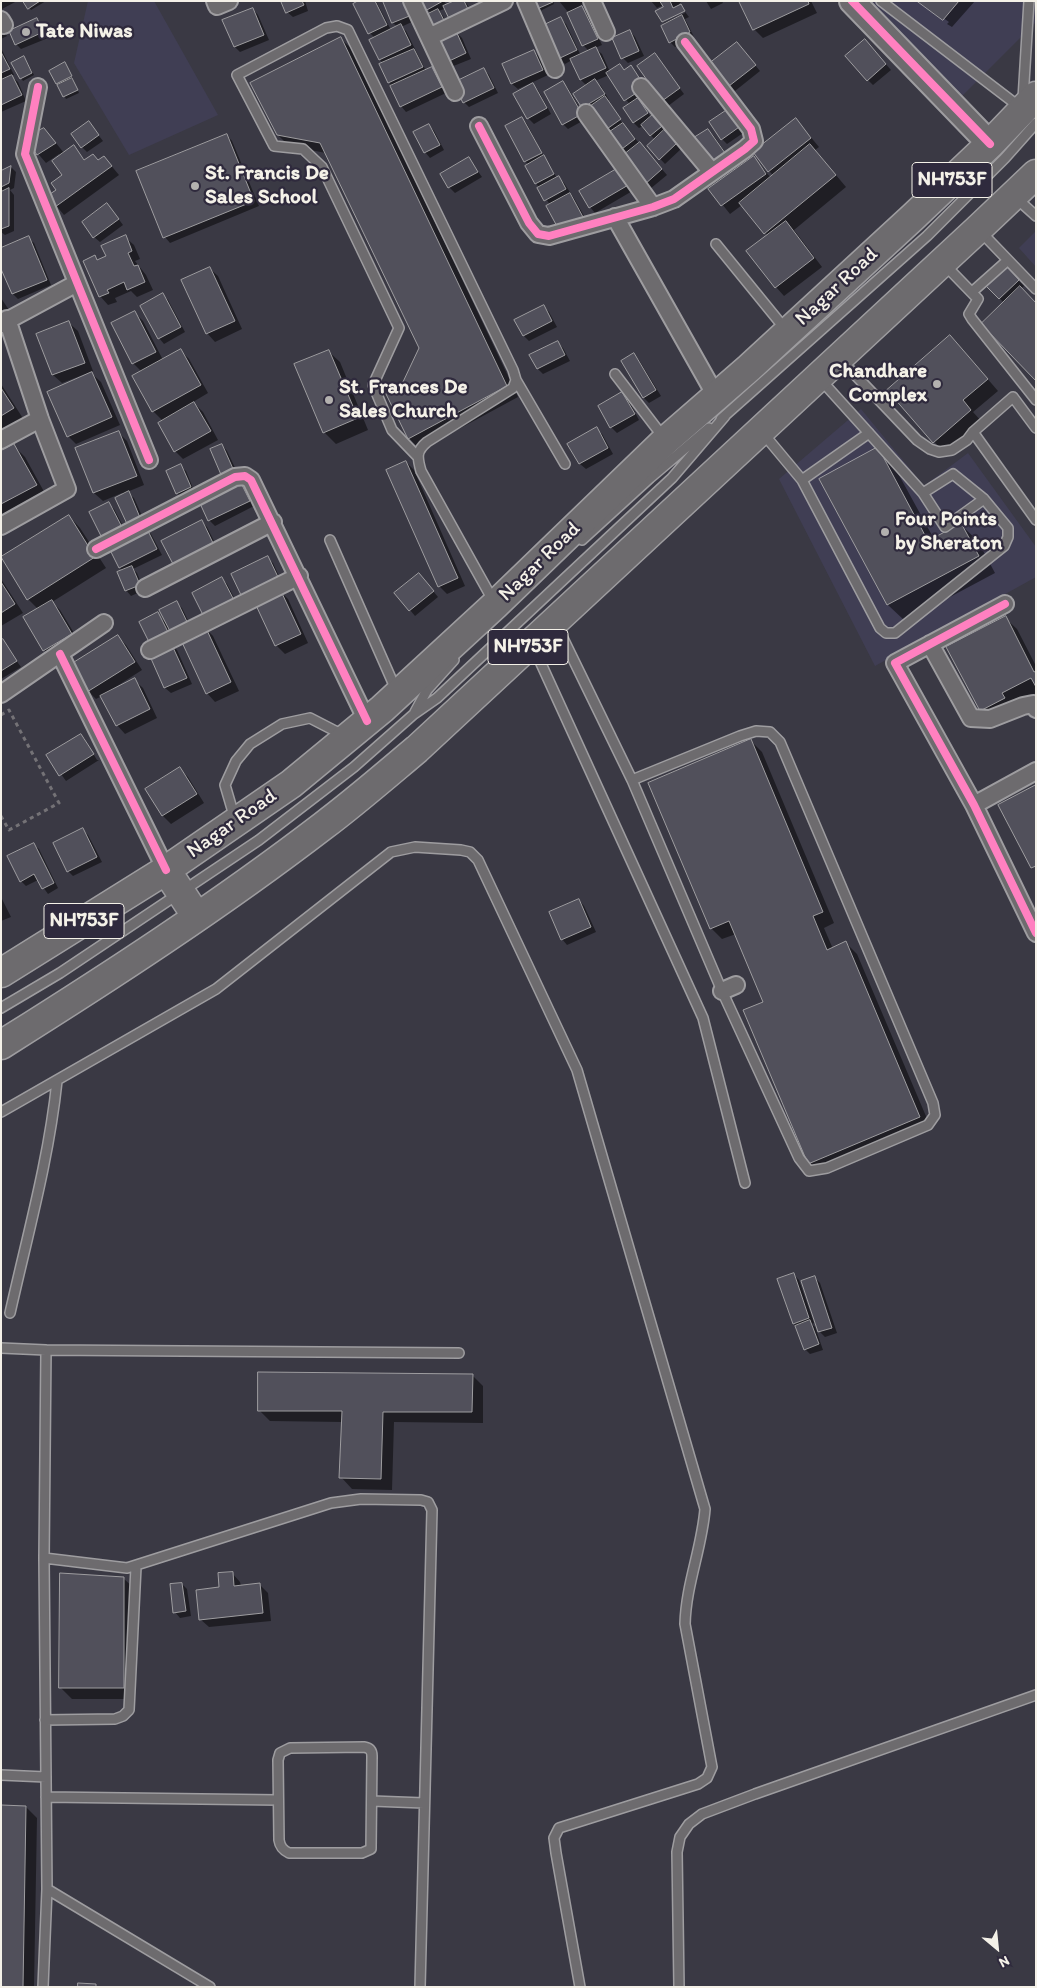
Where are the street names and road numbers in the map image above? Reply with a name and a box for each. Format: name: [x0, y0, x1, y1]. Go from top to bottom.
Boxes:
road number: NH753F: [912, 162, 992, 198]
street label: Nagar Road: [790, 242, 884, 332]
street label: Nagar Road: [494, 517, 586, 607]
road number: NH753F: [488, 630, 568, 664]
street label: Nagar Road: [182, 784, 282, 864]
road number: NH753F: [44, 904, 124, 938]

